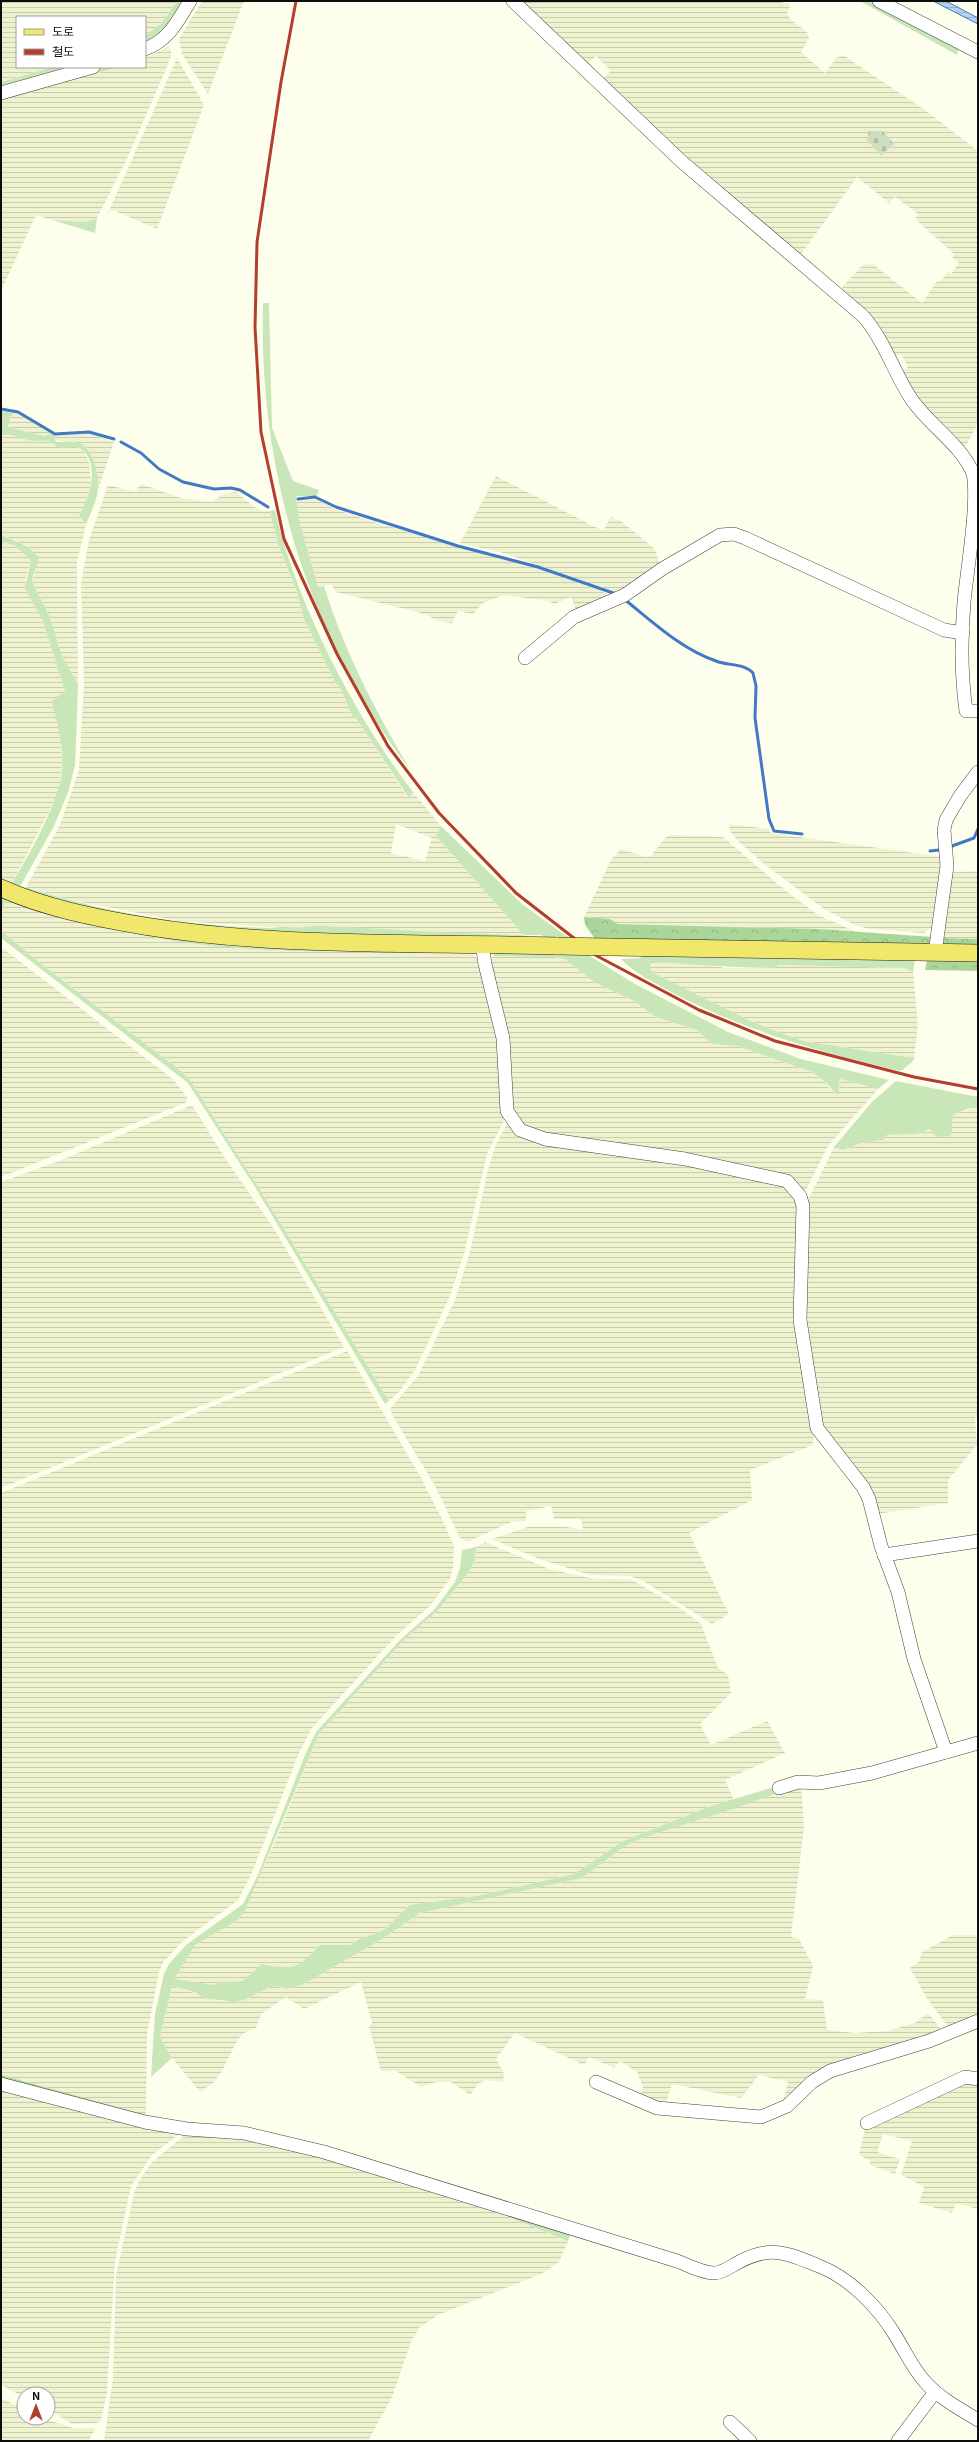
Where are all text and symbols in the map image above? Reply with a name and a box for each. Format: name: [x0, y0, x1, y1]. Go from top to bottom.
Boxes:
legend: [16, 16, 146, 68]
text: 도로: [52, 22, 74, 39]
text: 철도: [52, 42, 74, 59]
north arrow: [16, 2386, 56, 2426]
text: N: [32, 2387, 40, 2403]

